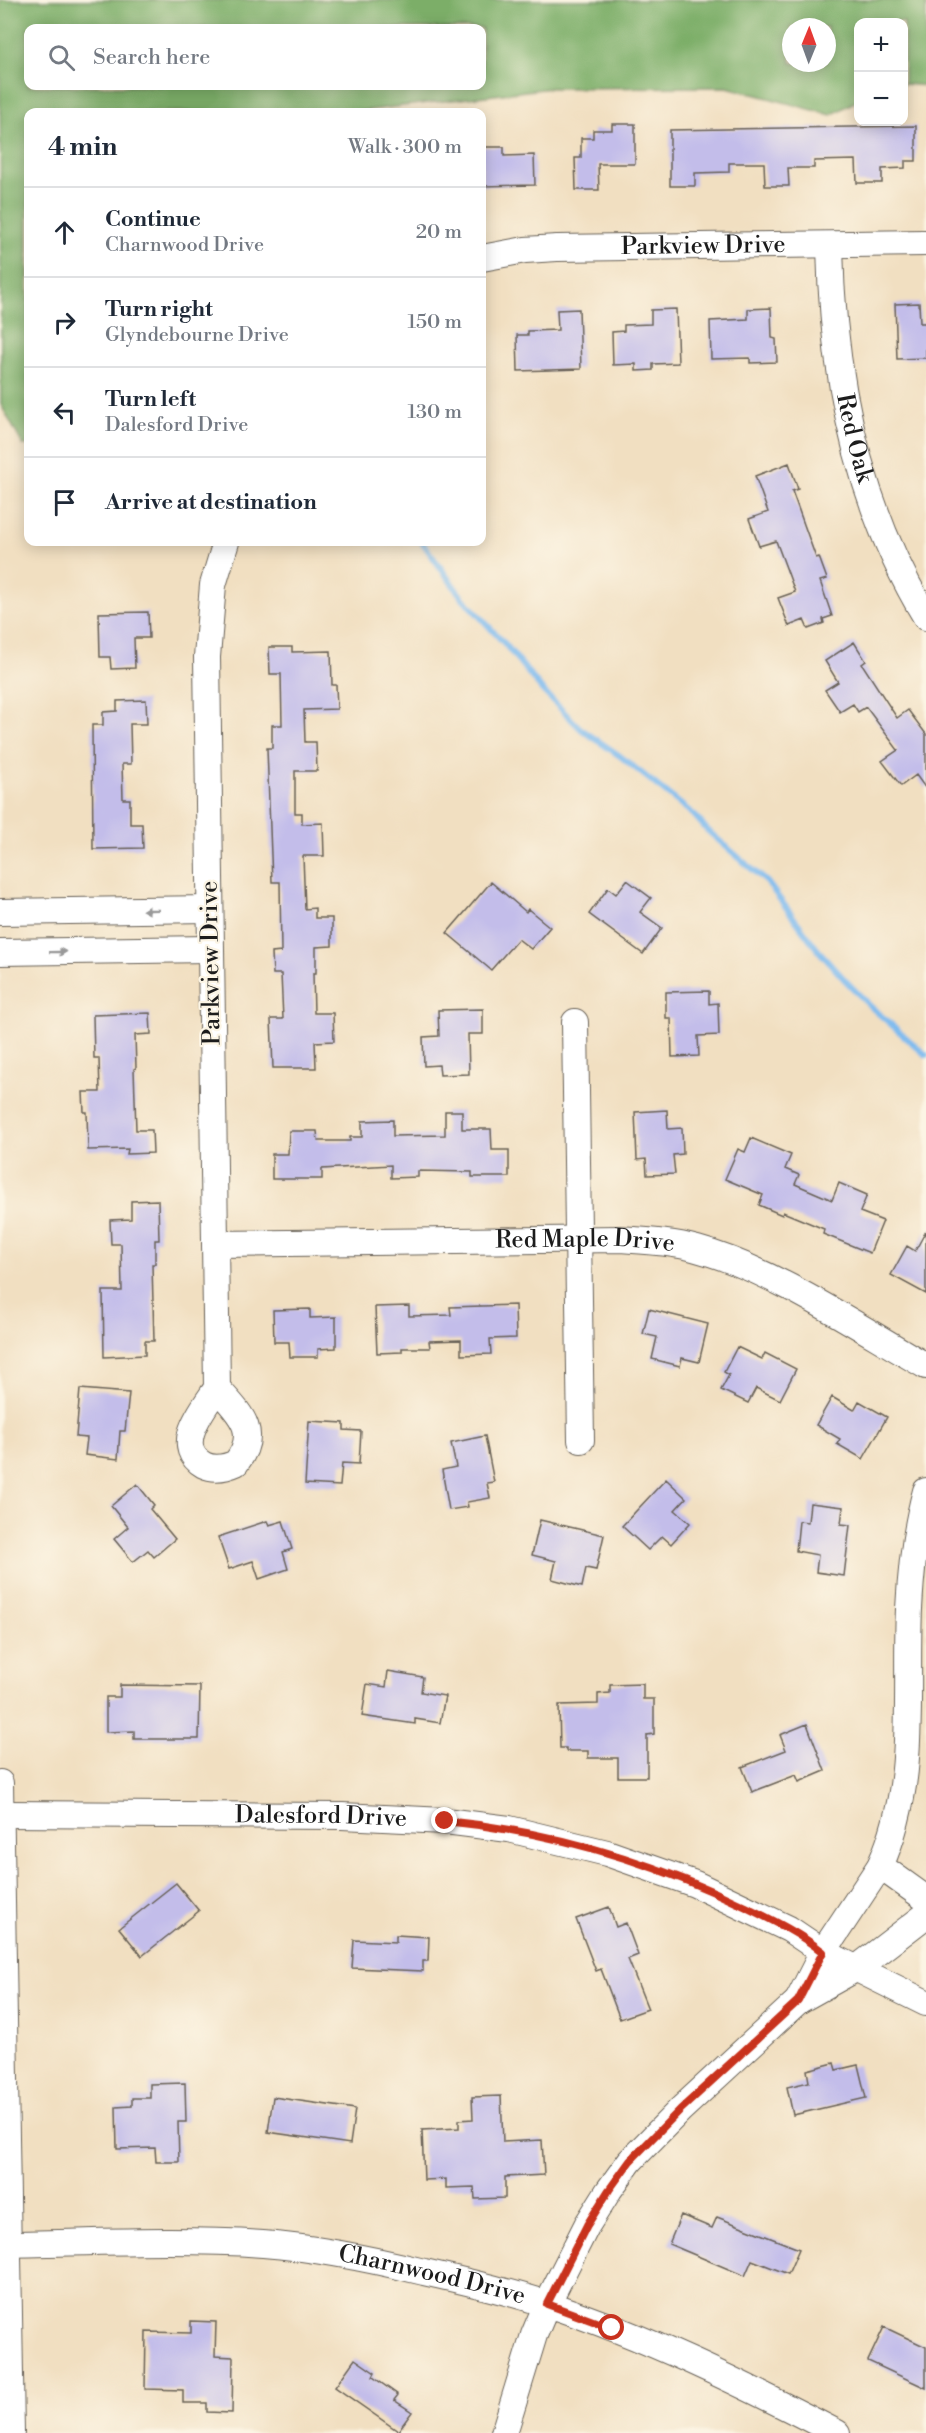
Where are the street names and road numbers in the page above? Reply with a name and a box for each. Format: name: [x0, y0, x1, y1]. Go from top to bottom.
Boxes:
street label: Parkview Drive: [621, 230, 786, 262]
street label: Red Oak: [829, 391, 880, 488]
street label: Parkview Drive: [195, 881, 227, 1045]
street label: Red Maple Drive: [495, 1224, 677, 1259]
street label: Dalesford Drive: [235, 1800, 408, 1834]
street label: Charnwood Drive: [336, 2239, 529, 2312]

